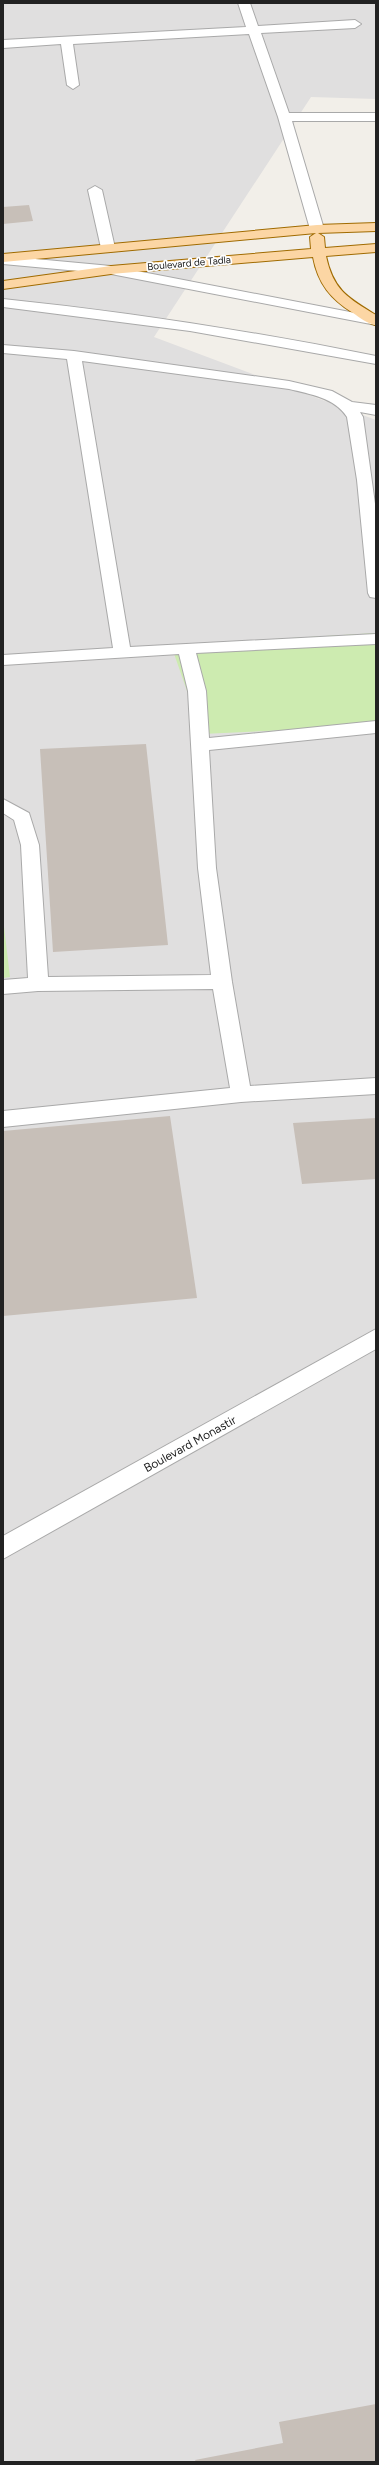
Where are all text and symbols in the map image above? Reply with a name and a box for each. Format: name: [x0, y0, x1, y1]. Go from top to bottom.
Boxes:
street label: Boulevard de Tadla: [147, 253, 231, 273]
street label: Boulevard Monastir: [141, 1413, 239, 1475]

